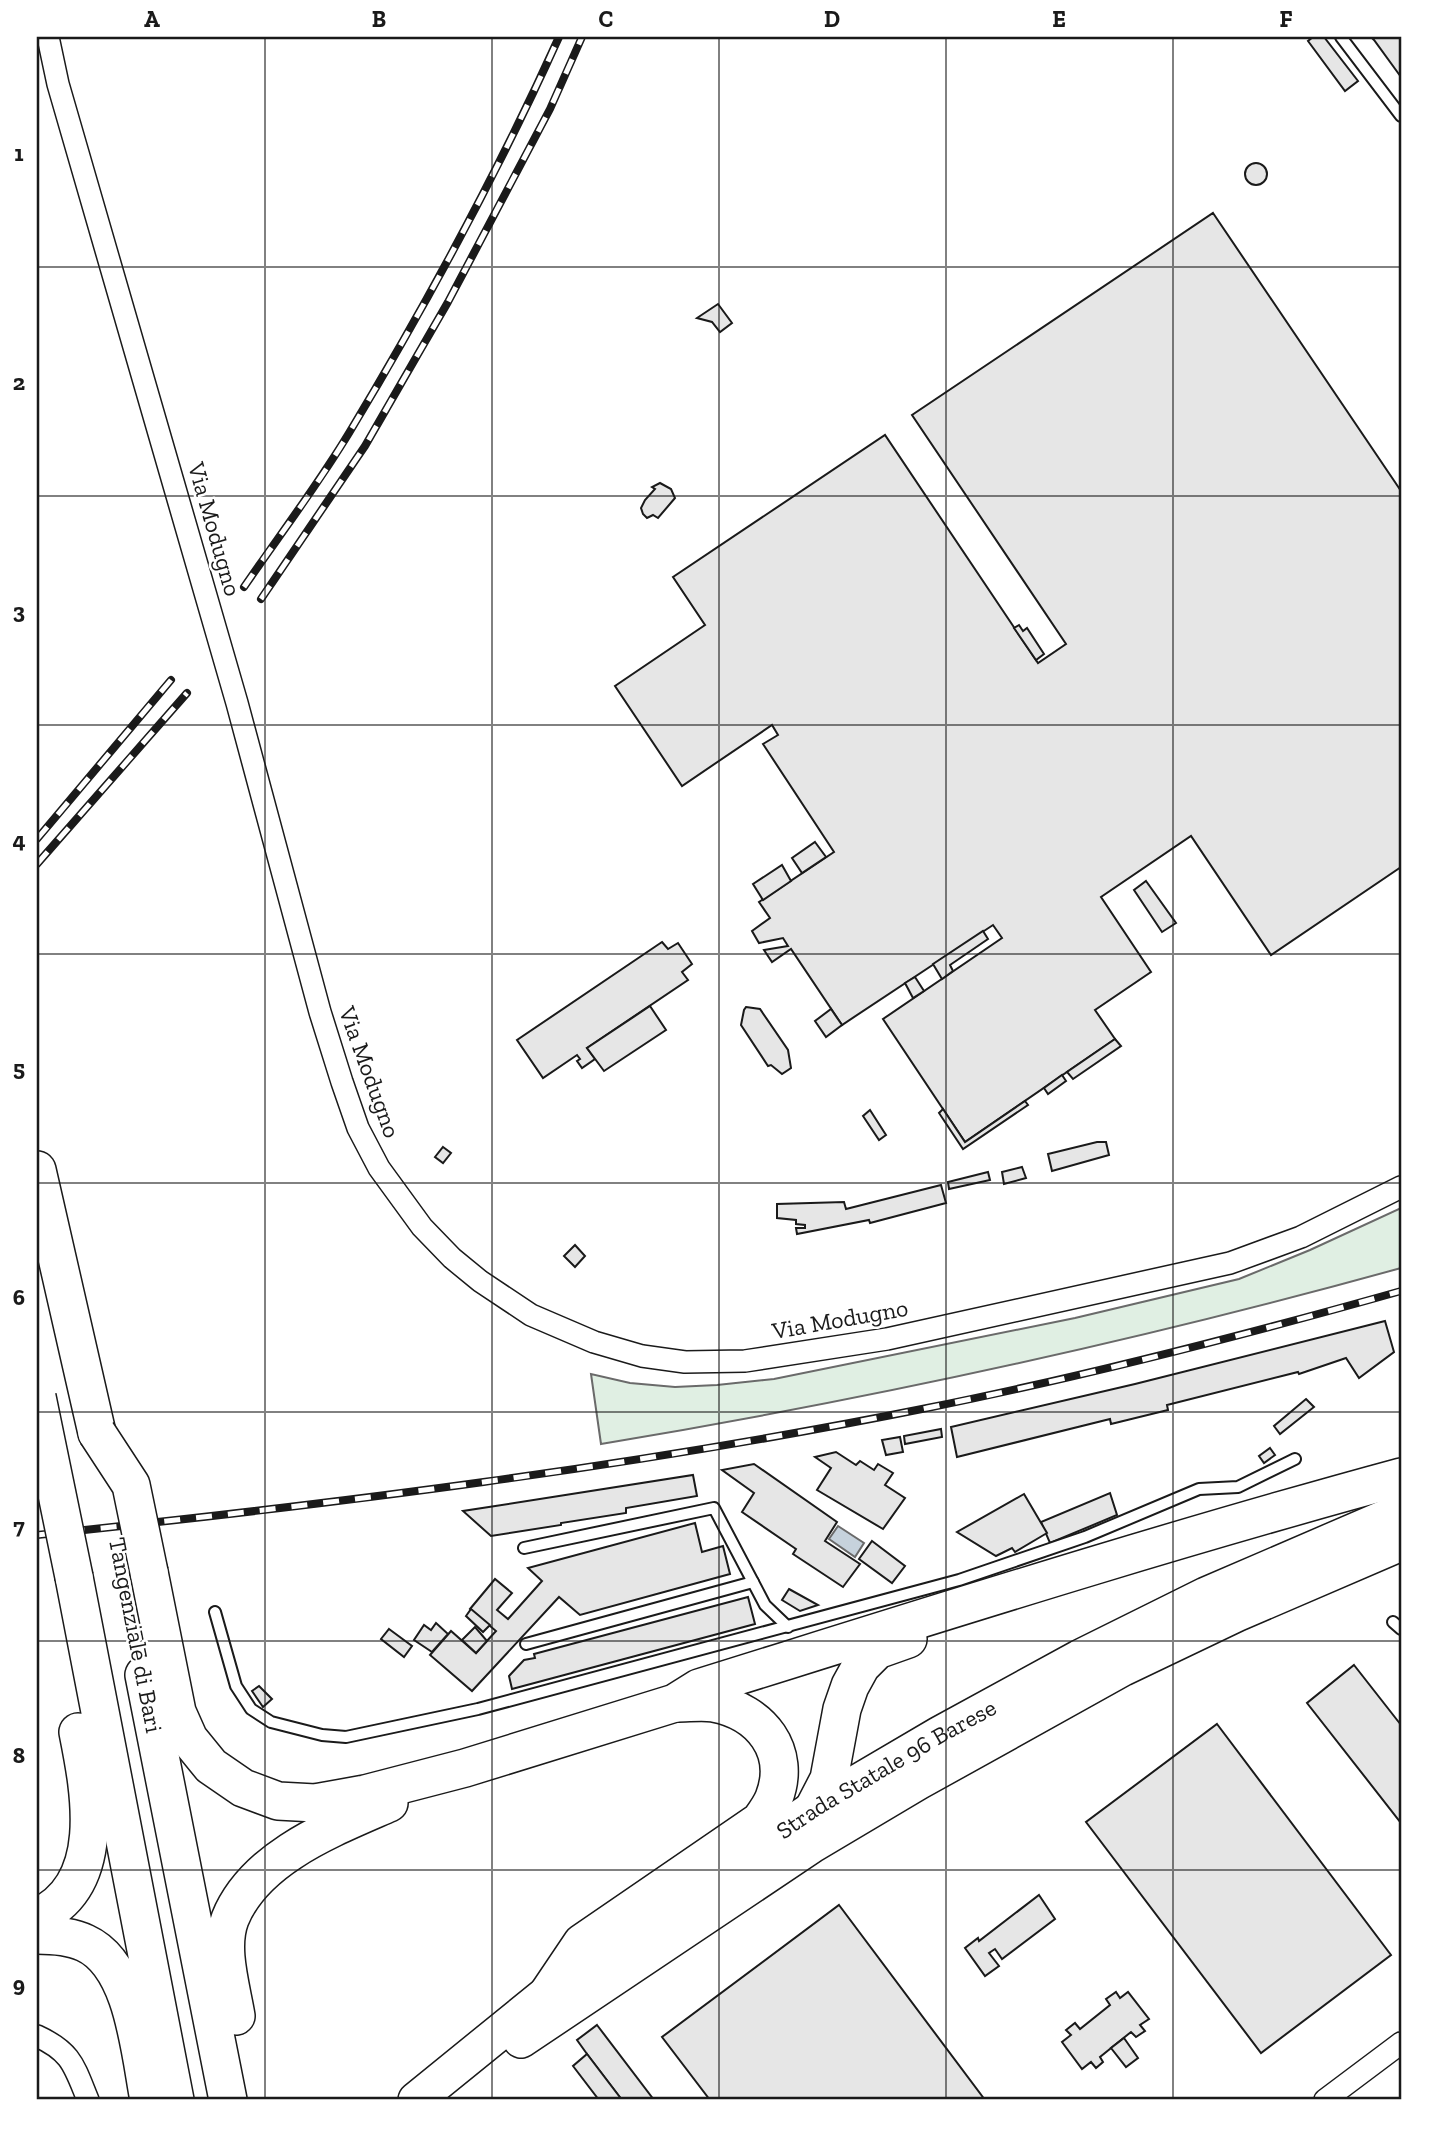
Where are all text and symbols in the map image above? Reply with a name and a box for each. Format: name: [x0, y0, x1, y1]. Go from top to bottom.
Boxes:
text: A: [144, 5, 160, 33]
text: B: [372, 5, 386, 33]
text: C: [599, 5, 613, 33]
text: D: [824, 5, 840, 33]
text: E: [1052, 5, 1066, 33]
text: F: [1279, 5, 1293, 33]
text: 1: [14, 139, 24, 167]
text: 2: [13, 368, 25, 396]
street label: Via Modugno: [182, 458, 248, 599]
text: 3: [13, 597, 25, 625]
text: 4: [12, 826, 26, 854]
street label: Via Modugno: [332, 1001, 407, 1142]
text: 5: [13, 1054, 25, 1082]
text: 6: [13, 1283, 25, 1311]
street label: Via Modugno: [769, 1293, 910, 1345]
text: 7: [13, 1512, 25, 1540]
street label: Tangenziale di Bari: [103, 1535, 169, 1735]
street label: Strada Statale 96 Barese: [770, 1692, 1001, 1845]
text: 8: [13, 1741, 25, 1769]
text: 9: [13, 1970, 25, 1998]

